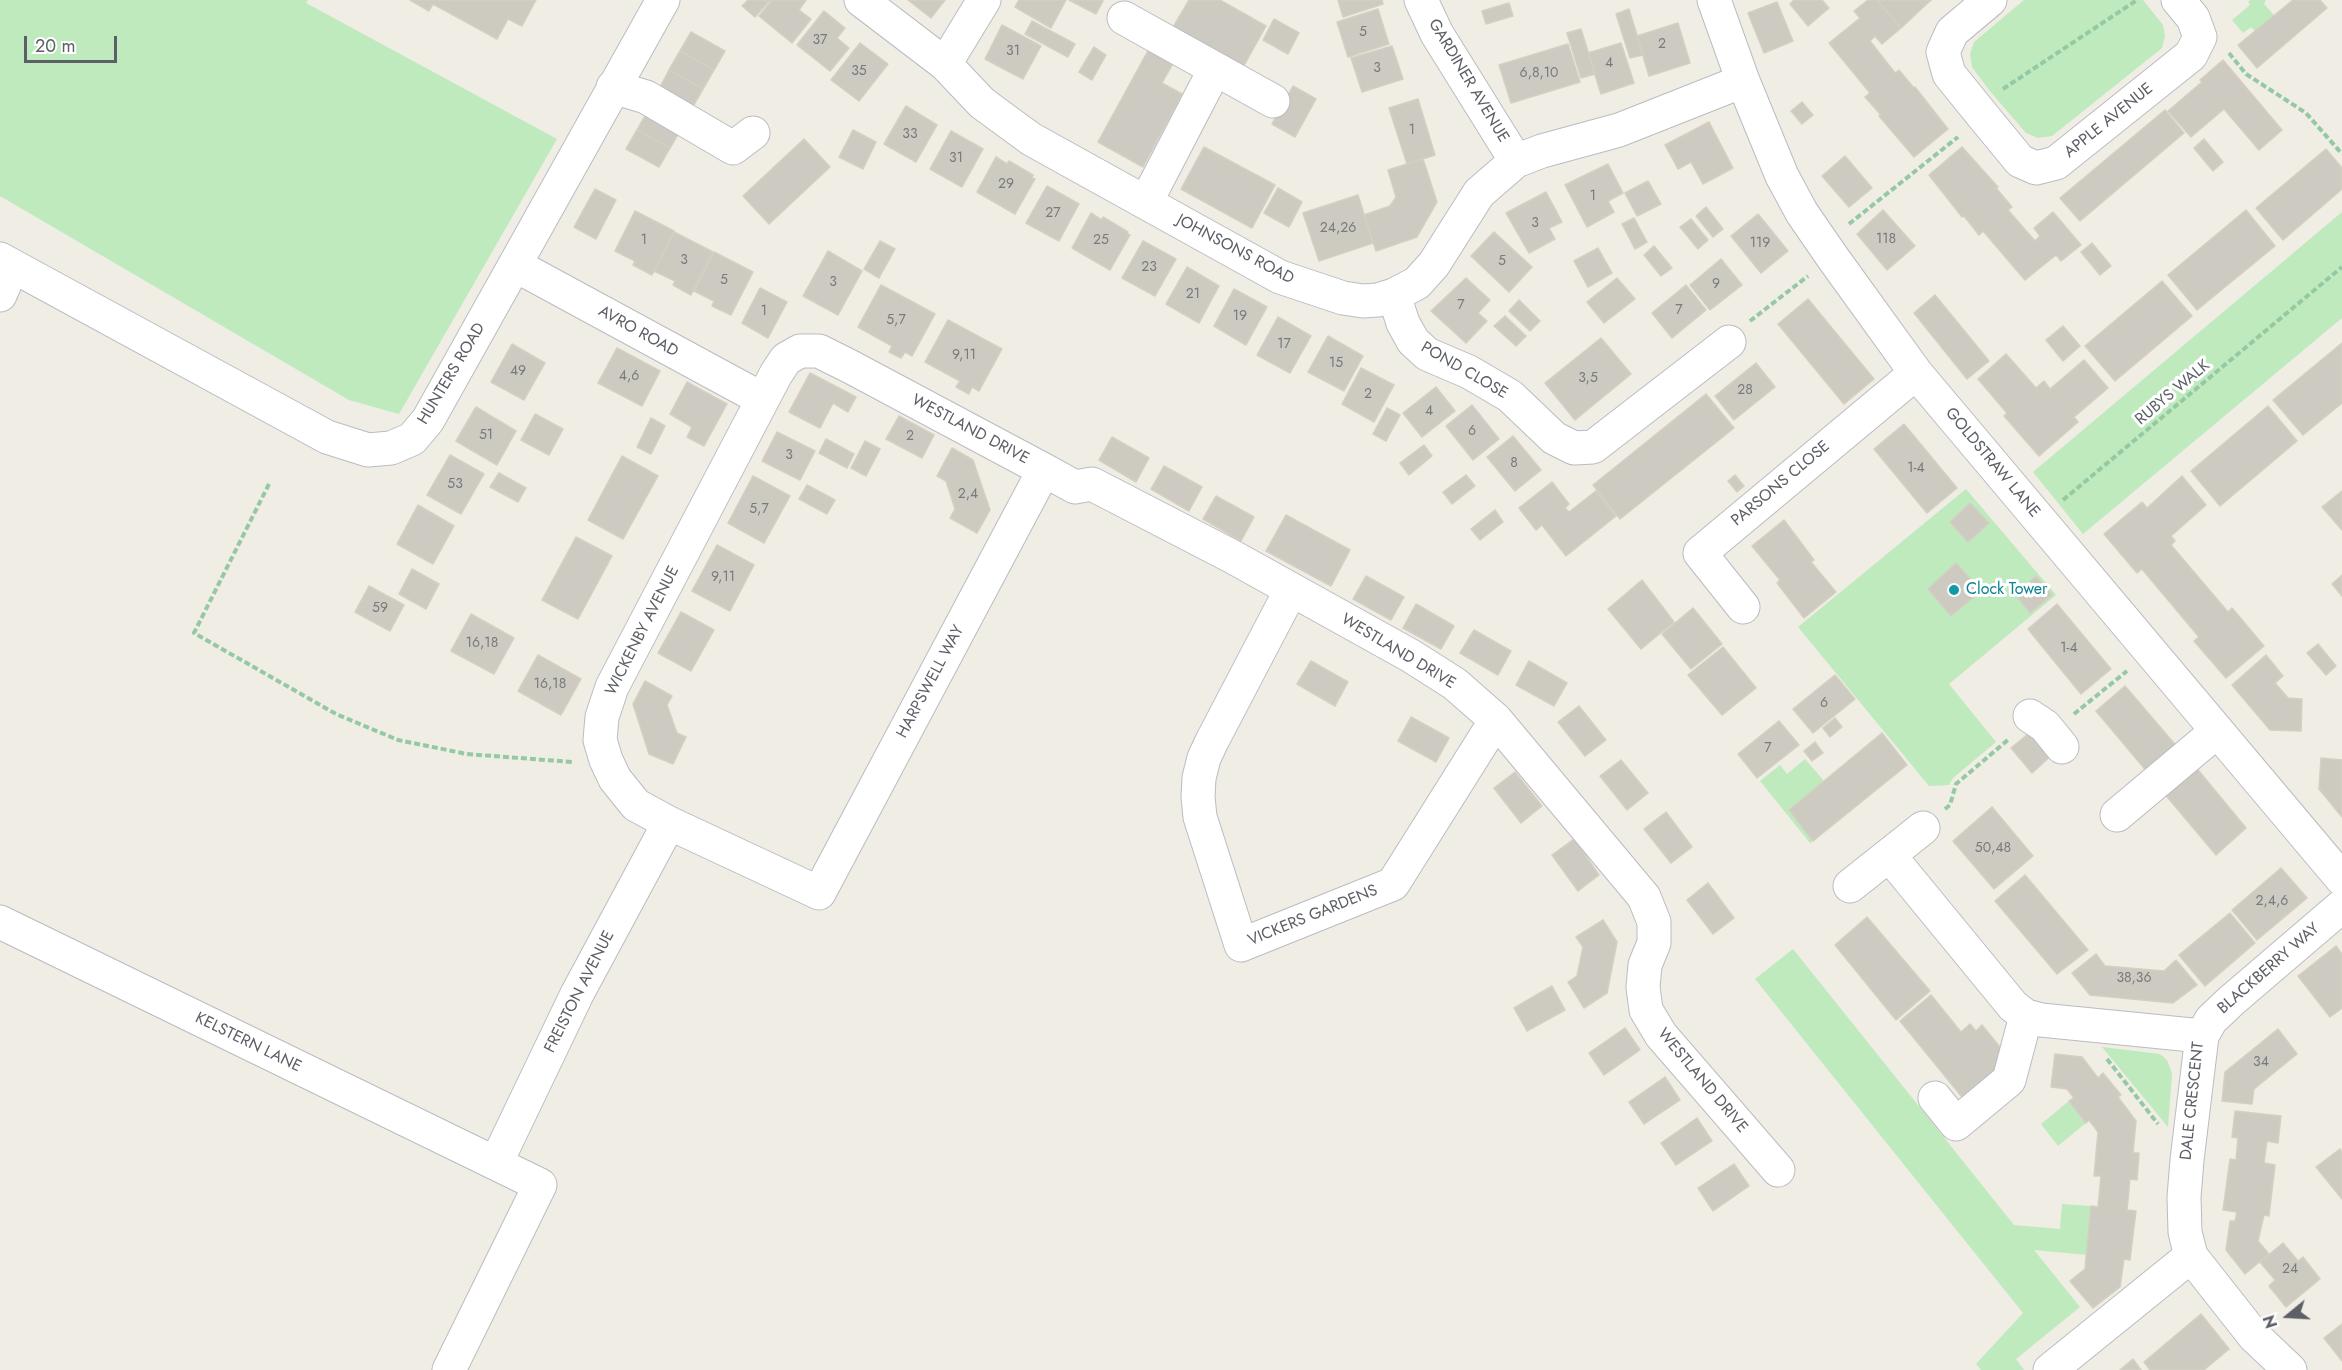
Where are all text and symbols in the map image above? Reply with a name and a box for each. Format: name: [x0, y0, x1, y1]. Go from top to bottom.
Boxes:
street label: GARDINER AVENUE: [1424, 16, 1512, 146]
scale bar: [27, 24, 120, 62]
house number: 5: [1359, 25, 1367, 41]
text: 20 m: [35, 33, 75, 59]
house number: 37: [813, 33, 827, 49]
house number: 2: [1658, 37, 1666, 53]
house number: 31: [1006, 44, 1020, 60]
house number: 4: [1605, 56, 1613, 72]
house number: 3: [1373, 61, 1381, 77]
house number: 35: [851, 64, 867, 80]
house number: 6,8,10: [1520, 66, 1558, 82]
street label: APPLE AVENUE: [2061, 79, 2157, 163]
house number: 1: [1409, 123, 1415, 139]
house number: 33: [902, 127, 918, 143]
house number: 31: [949, 151, 963, 167]
house number: 29: [998, 177, 1014, 193]
house number: 1: [1590, 189, 1596, 205]
house number: 27: [1045, 206, 1061, 222]
street label: JOHNSONS ROAD: [1173, 211, 1297, 289]
house number: 3: [1531, 216, 1539, 232]
house number: 24,26: [1320, 221, 1356, 237]
house number: 118: [1876, 232, 1896, 248]
house number: 1: [641, 233, 647, 249]
house number: 25: [1093, 233, 1109, 249]
house number: 119: [1750, 236, 1770, 252]
house number: 3: [680, 253, 688, 269]
house number: 5: [1498, 254, 1506, 270]
house number: 23: [1141, 260, 1157, 276]
house number: 5: [720, 273, 728, 289]
house number: 3: [829, 275, 837, 291]
house number: 9: [1712, 277, 1720, 293]
house number: 21: [1186, 287, 1200, 303]
house number: 7: [1457, 298, 1465, 314]
street label: AVRO ROAD: [595, 302, 681, 362]
house number: 7: [1675, 303, 1683, 319]
house number: 1: [761, 304, 767, 320]
house number: 19: [1233, 309, 1247, 325]
house number: 5,7: [886, 313, 906, 329]
street label: HUNTERS ROAD: [414, 320, 490, 428]
house number: 17: [1277, 337, 1291, 353]
street label: POND CLOSE: [1417, 338, 1511, 404]
house number: 9,11: [952, 348, 976, 364]
house number: 15: [1329, 356, 1343, 372]
street label: RUBYS WALK: [2132, 356, 2214, 430]
house number: 49: [510, 364, 526, 380]
house number: 4,6: [619, 369, 639, 385]
house number: 3,5: [1578, 371, 1598, 387]
house number: 28: [1737, 383, 1753, 399]
house number: 2: [1364, 387, 1372, 403]
street label: WESTLAND DRIVE: [908, 391, 1032, 469]
house number: 4: [1425, 404, 1433, 420]
street label: GOLDSTRAW LANE: [1941, 404, 2043, 522]
house number: 6: [1468, 424, 1476, 440]
house number: 51: [479, 428, 493, 444]
house number: 2: [906, 429, 914, 445]
street label: PARSONS CLOSE: [1728, 437, 1834, 531]
house number: 3: [785, 448, 793, 464]
house number: 8: [1510, 456, 1518, 472]
house number: 1-4: [1907, 461, 1925, 477]
house number: 53: [447, 477, 463, 493]
house number: 2,4: [958, 487, 978, 503]
house number: 5,7: [749, 502, 769, 518]
street label: WICKENBY AVENUE: [602, 563, 684, 699]
house number: 9,11: [711, 570, 735, 586]
place label: Clock Tower: [1966, 580, 2048, 600]
marker: Clock Tower: [1947, 583, 1961, 597]
house number: 59: [372, 601, 388, 617]
street label: WESTLAND DRIVE: [1337, 610, 1459, 694]
street label: HARPSWELL WAY: [893, 622, 969, 742]
house number: 16,18: [466, 636, 498, 652]
house number: 1-4: [2060, 641, 2078, 657]
house number: 16,18: [534, 677, 566, 693]
house number: 6: [1820, 696, 1828, 712]
house number: 7: [1764, 741, 1772, 757]
house number: 50,48: [1975, 841, 2011, 857]
street label: VICKERS GARDENS: [1245, 881, 1381, 951]
house number: 2,4,6: [2256, 894, 2288, 910]
street label: BLACKBERRY WAY: [2214, 920, 2324, 1018]
street label: FREISTON AVENUE: [541, 928, 619, 1056]
house number: 38,36: [2116, 971, 2152, 987]
street label: KELSTERN LANE: [192, 1009, 304, 1077]
street label: WESTLAND DRIVE: [1653, 1025, 1751, 1137]
street label: DALE CRESCENT: [2177, 1041, 2209, 1161]
house number: 34: [2253, 1055, 2269, 1071]
house number: 24: [2282, 1262, 2298, 1278]
north arrow: [2258, 1286, 2318, 1346]
text: N: [2258, 1312, 2283, 1331]

